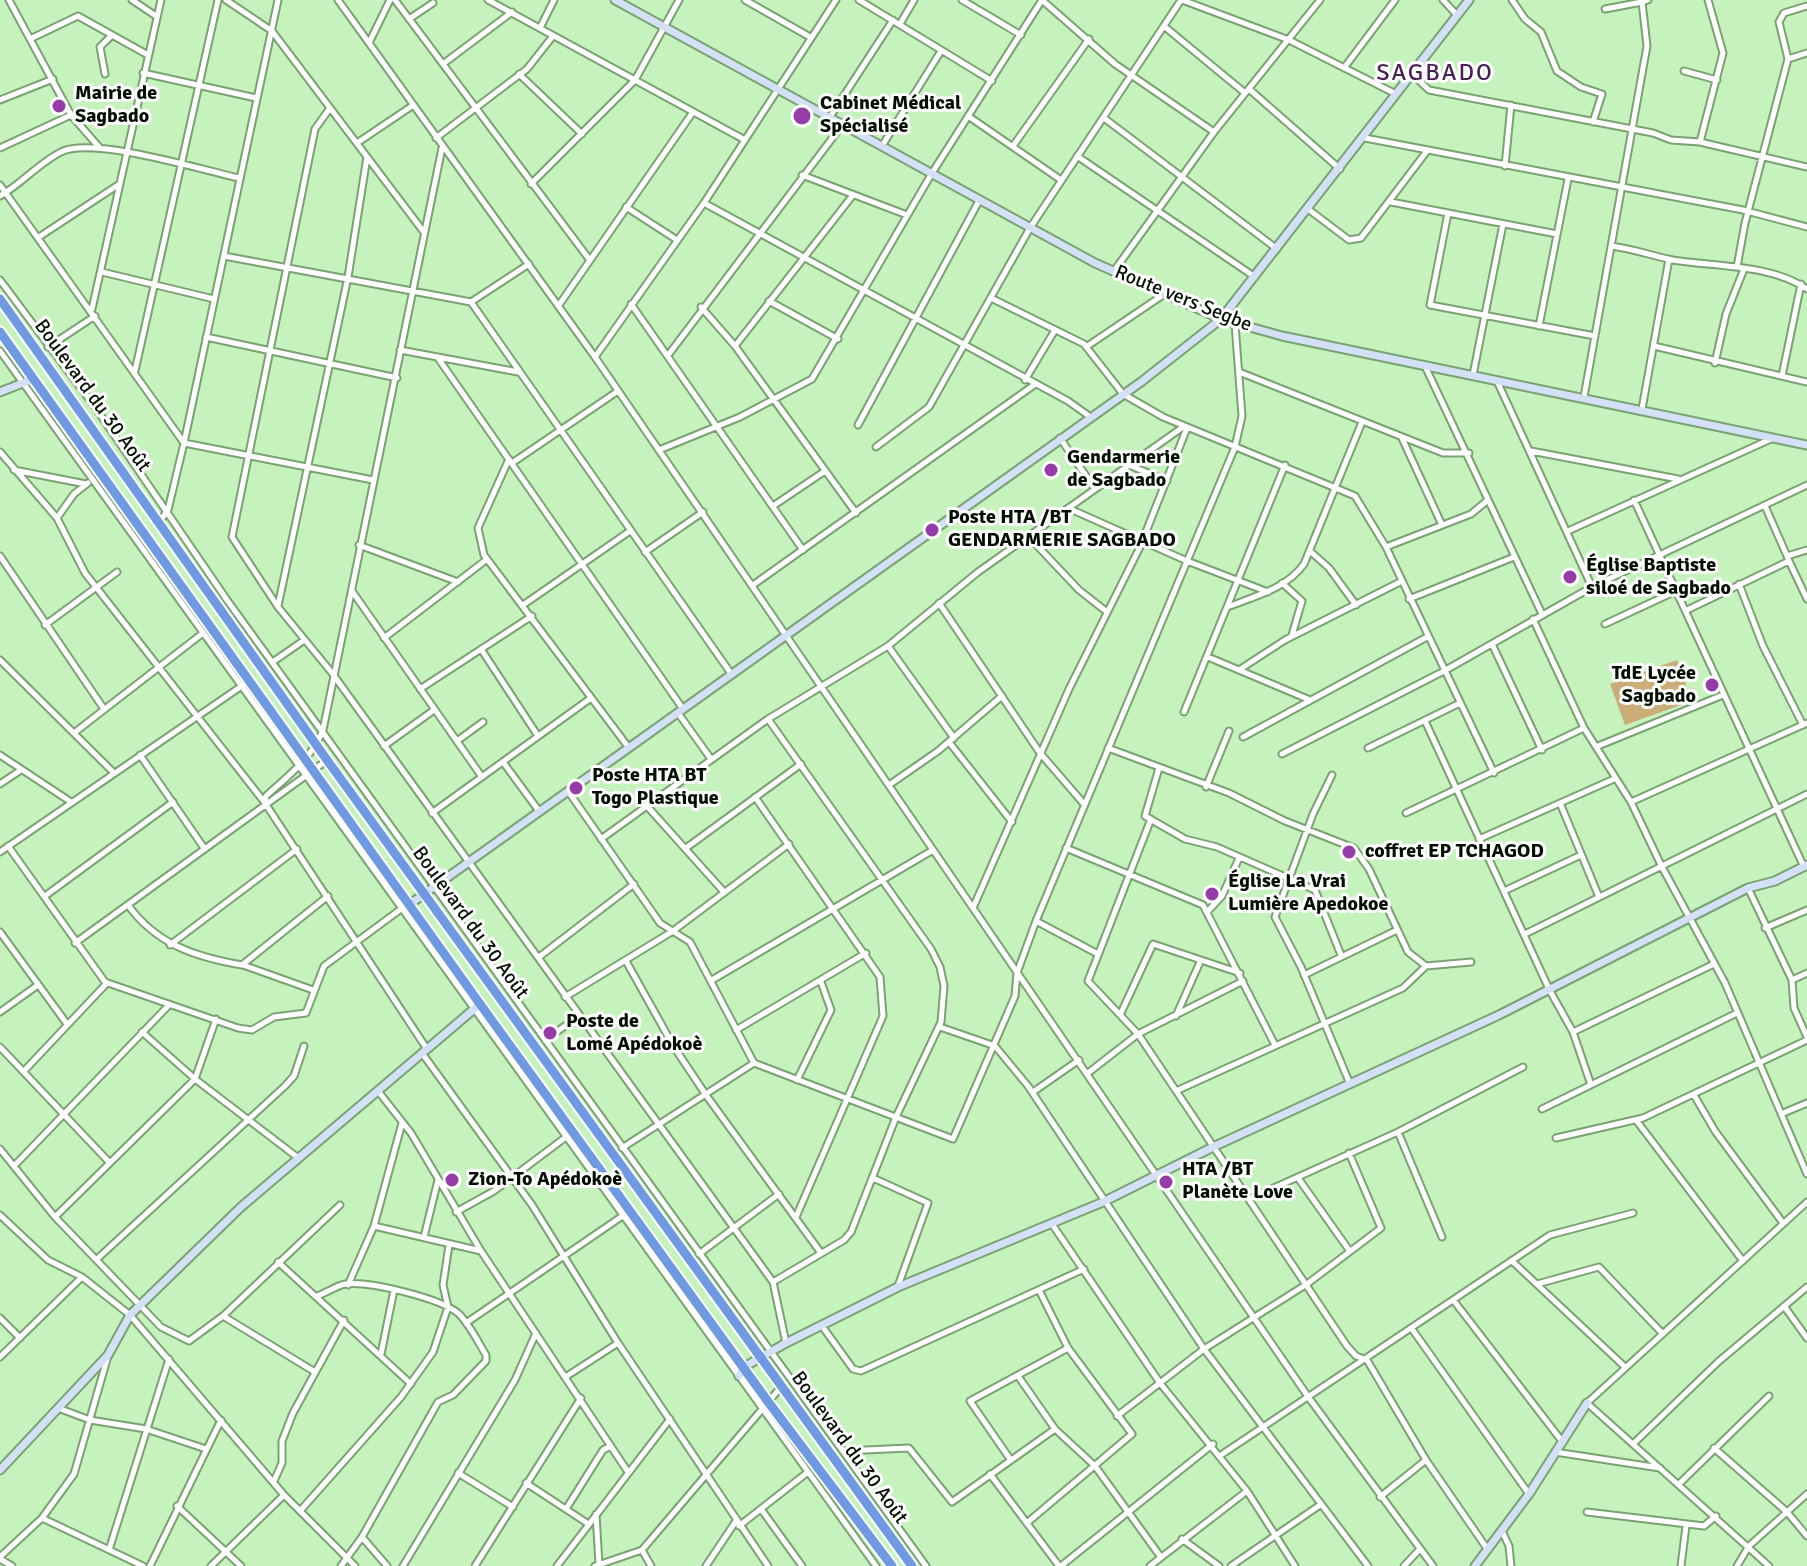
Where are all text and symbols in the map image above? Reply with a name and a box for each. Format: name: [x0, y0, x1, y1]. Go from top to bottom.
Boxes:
district label: SAGBADO: [1376, 60, 1494, 88]
place label: Mairie de Sagbado: [75, 82, 157, 129]
place label: Cabinet Médical Spécialisé: [820, 92, 961, 139]
marker: Mairie de Sagbado: [50, 97, 68, 115]
marker: Cabinet Médical Spécialisé: [791, 105, 813, 127]
street label: Route vers Segbe: [1111, 261, 1255, 337]
street label: Boulevard du 30 Août: [29, 315, 155, 477]
place label: Gendarmerie de Sagbado: [1067, 446, 1180, 493]
marker: Gendarmerie de Sagbado: [1042, 461, 1060, 479]
place label: Poste HTA /BT GENDARMERIE SAGBADO: [948, 506, 1176, 553]
marker: Poste HTA /BT GENDARMERIE SAGBADO: [923, 521, 941, 539]
place label: Église Baptiste siloé de Sagbado: [1586, 554, 1731, 601]
marker: Église Baptiste siloé de Sagbado: [1561, 568, 1579, 586]
place label: TdE Lycée Sagbado: [1612, 662, 1696, 709]
marker: TdE Lycée Sagbado: [1703, 676, 1721, 694]
place label: Poste HTA BT Togo Plastique: [592, 764, 719, 811]
marker: Poste HTA BT Togo Plastique: [567, 779, 585, 797]
place label: coffret EP TCHAGOD: [1365, 840, 1544, 864]
street label: Boulevard du 30 Août: [407, 842, 533, 1004]
marker: coffret EP TCHAGOD: [1340, 843, 1358, 861]
place label: Église La Vrai Lumière Apedokoe: [1228, 870, 1388, 917]
marker: Église La Vrai Lumière Apedokoe: [1203, 885, 1221, 903]
place label: Poste de Lomé Apédokoè: [566, 1010, 702, 1057]
marker: Poste de Lomé Apédokoè: [541, 1024, 559, 1042]
place label: HTA /BT Planète Love: [1182, 1158, 1293, 1205]
place label: Zion-To Apédokoè: [468, 1168, 622, 1192]
marker: Zion-To Apédokoè: [443, 1171, 461, 1189]
marker: HTA /BT Planète Love: [1157, 1173, 1175, 1191]
street label: Boulevard du 30 Août: [786, 1367, 912, 1529]

